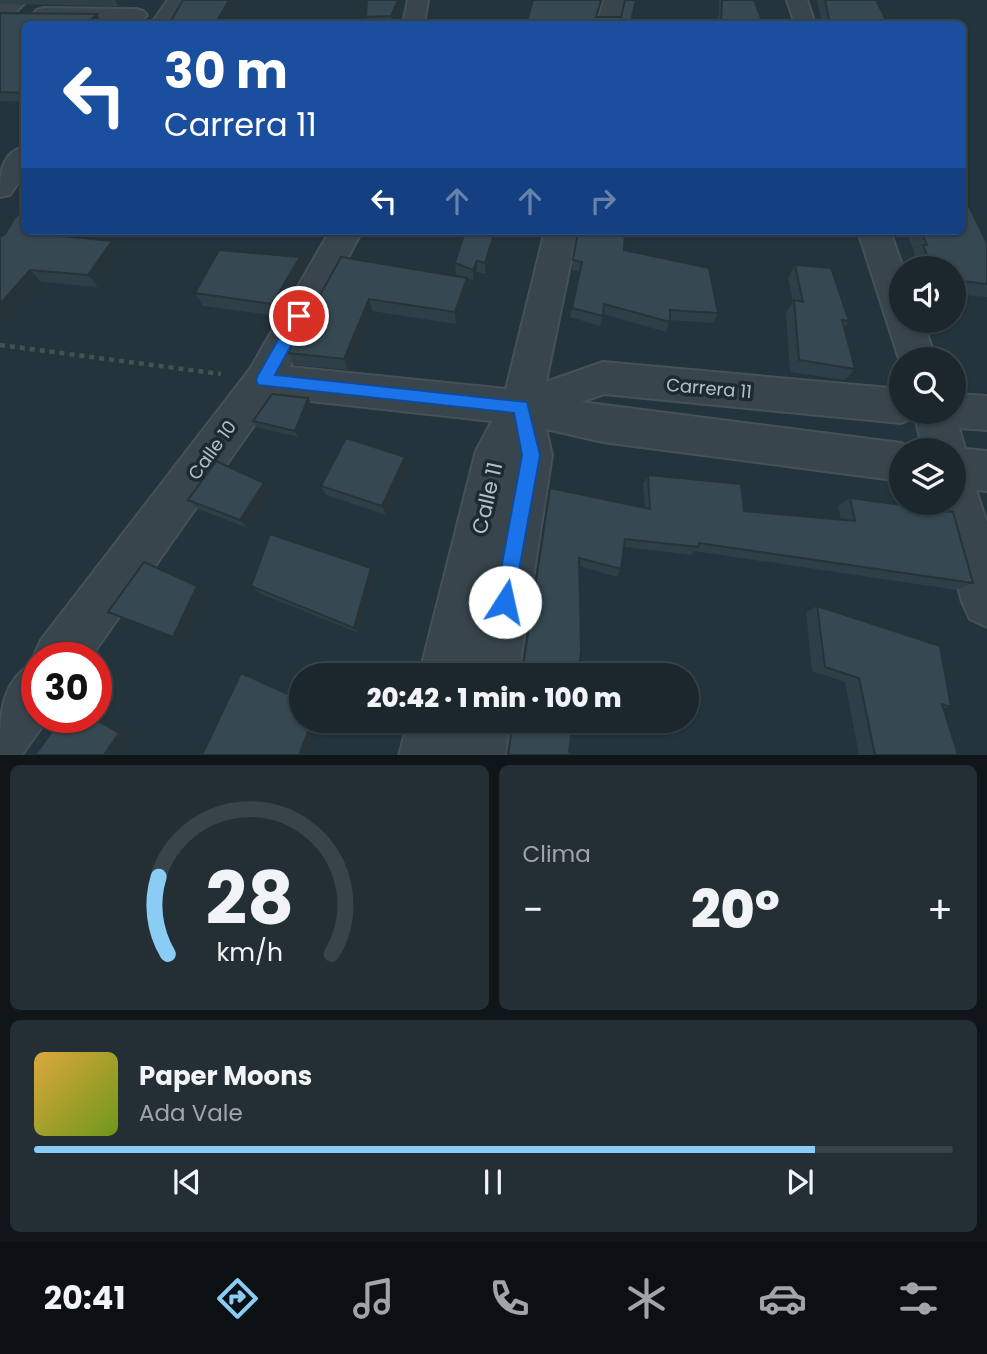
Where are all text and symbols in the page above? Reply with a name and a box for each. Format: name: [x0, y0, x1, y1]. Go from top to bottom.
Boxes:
text: 30 m: [164, 37, 288, 105]
icon: left: [49, 49, 140, 140]
text: Carrera 11: [164, 102, 317, 147]
icon: left: [365, 182, 403, 220]
icon: ahead: [438, 182, 476, 220]
icon: ahead: [511, 182, 549, 220]
icon: right: [584, 182, 622, 220]
map controls: [889, 256, 966, 515]
button: sound: [889, 256, 966, 333]
pin: [269, 286, 329, 346]
icon: arrive: [280, 297, 318, 335]
button: search: [889, 347, 966, 424]
street label: Carrera 11: [665, 372, 753, 404]
street label: Calle 10: [182, 415, 242, 485]
button: layers: [889, 438, 966, 515]
street label: Calle 11: [465, 459, 509, 537]
position arrow: [468, 565, 542, 639]
speed limit sign: 30: [21, 642, 112, 733]
text: 20:42 · 1 min · 100 m: [367, 680, 621, 716]
text: Clima: [523, 838, 591, 870]
text: 28: [205, 848, 294, 949]
text: 20°: [691, 873, 780, 946]
text: −: [523, 883, 543, 936]
text: +: [927, 883, 953, 936]
text: km/h: [216, 934, 283, 969]
text: Paper Moons: [139, 1058, 312, 1094]
text: Ada Vale: [139, 1097, 243, 1129]
icon: previous: [168, 1163, 206, 1201]
icon: pause: [474, 1163, 512, 1201]
icon: next: [781, 1163, 819, 1201]
icon: directions: [213, 1274, 262, 1323]
icon: music: [349, 1274, 398, 1323]
icon: phone: [485, 1274, 534, 1323]
icon: climate: [622, 1274, 671, 1323]
icon: car: [758, 1274, 807, 1323]
icon: filters: [894, 1274, 943, 1323]
text: 20:41: [44, 1275, 126, 1320]

